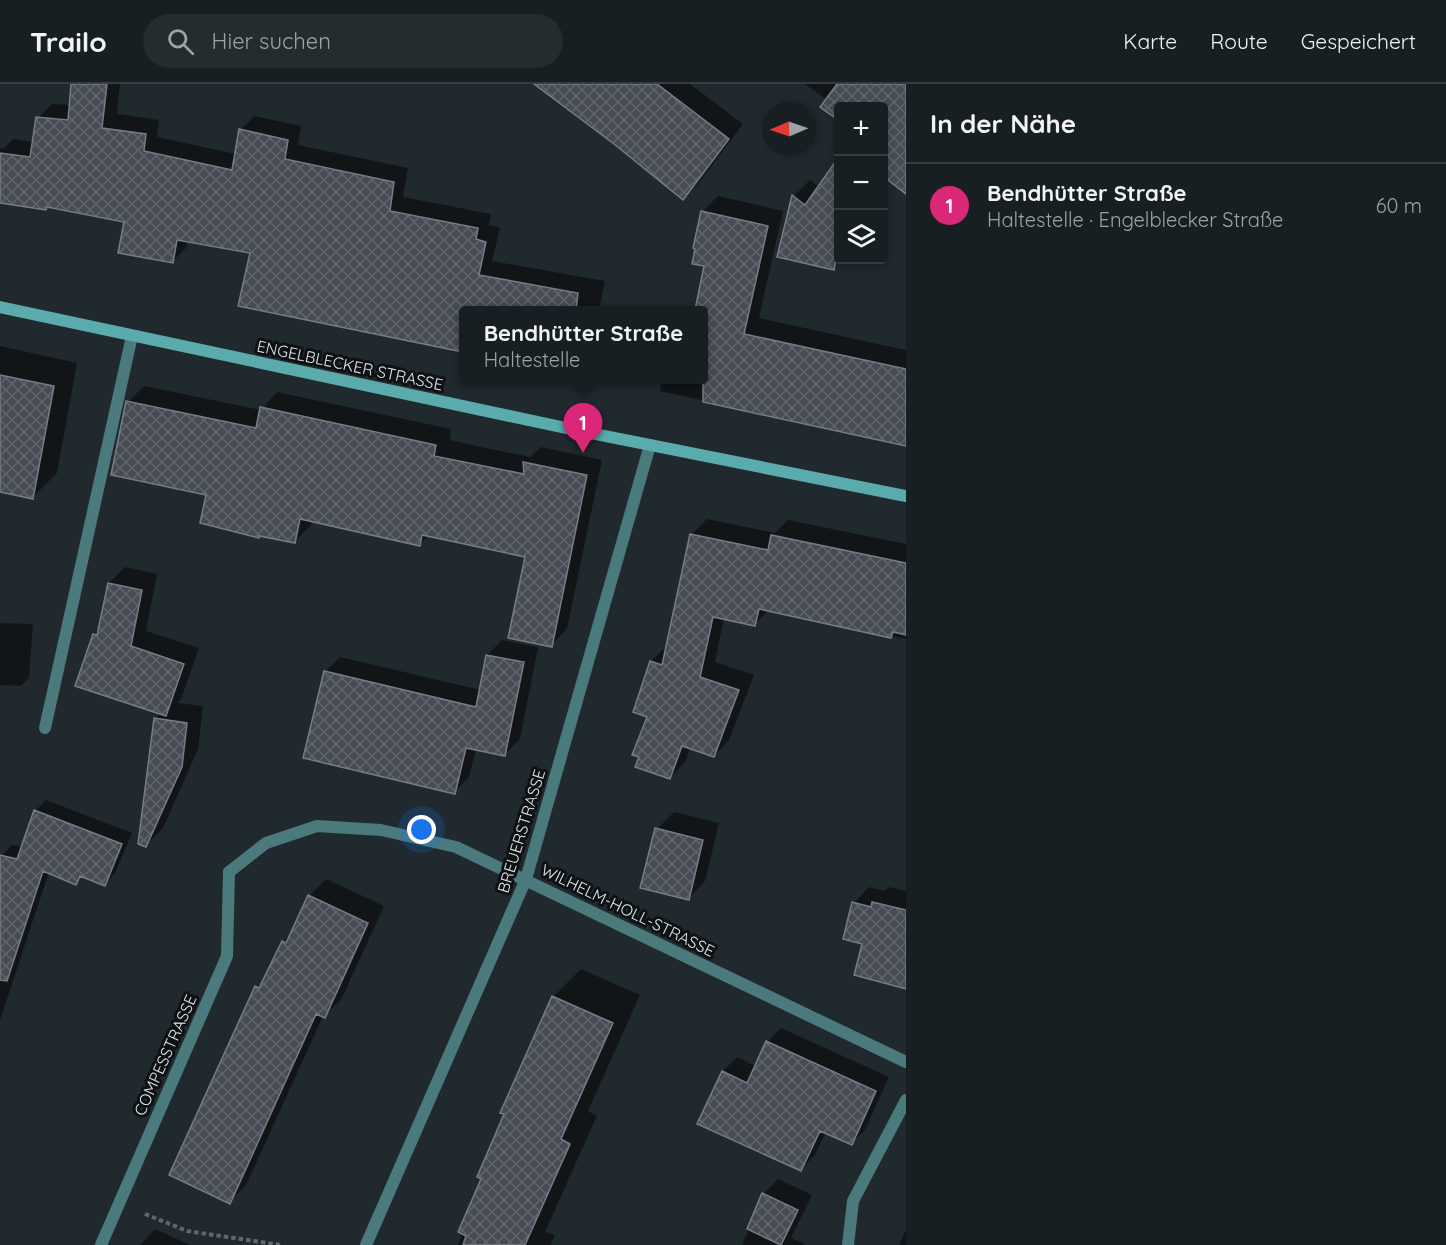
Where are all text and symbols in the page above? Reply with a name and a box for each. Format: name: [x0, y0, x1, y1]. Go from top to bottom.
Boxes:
search box: [143, 14, 563, 68]
text: Trailo: [30, 24, 107, 59]
icon: search: [164, 25, 197, 58]
text: Hier suchen: [212, 27, 331, 55]
text: Karte: [1123, 28, 1177, 54]
text: Route: [1210, 28, 1268, 54]
text: Gespeichert: [1301, 28, 1416, 54]
north arrow: [762, 102, 816, 156]
map controls: [834, 102, 888, 264]
button: +: [834, 102, 888, 156]
text: In der Nähe: [930, 107, 1076, 140]
button: −: [834, 156, 888, 210]
text: Bendhütter Straße: [987, 179, 1187, 207]
text: 1: [946, 193, 953, 218]
text: 60 m: [1376, 193, 1422, 218]
text: Haltestelle · Engelblecker Straße: [987, 207, 1283, 232]
button: layers: [834, 210, 888, 264]
popup: [459, 306, 708, 384]
text: Bendhütter Straße: [484, 319, 683, 347]
street label: ENGELBLECKER STRASSE: [255, 335, 445, 395]
text: Haltestelle: [484, 347, 580, 372]
pin: 1: [564, 404, 602, 453]
street label: BREUERSTRASSE: [493, 767, 549, 895]
your location: [407, 815, 436, 844]
street label: WILHELM-HOLL-STRASSE: [538, 859, 718, 961]
street label: COMPESSTRASSE: [129, 991, 201, 1119]

